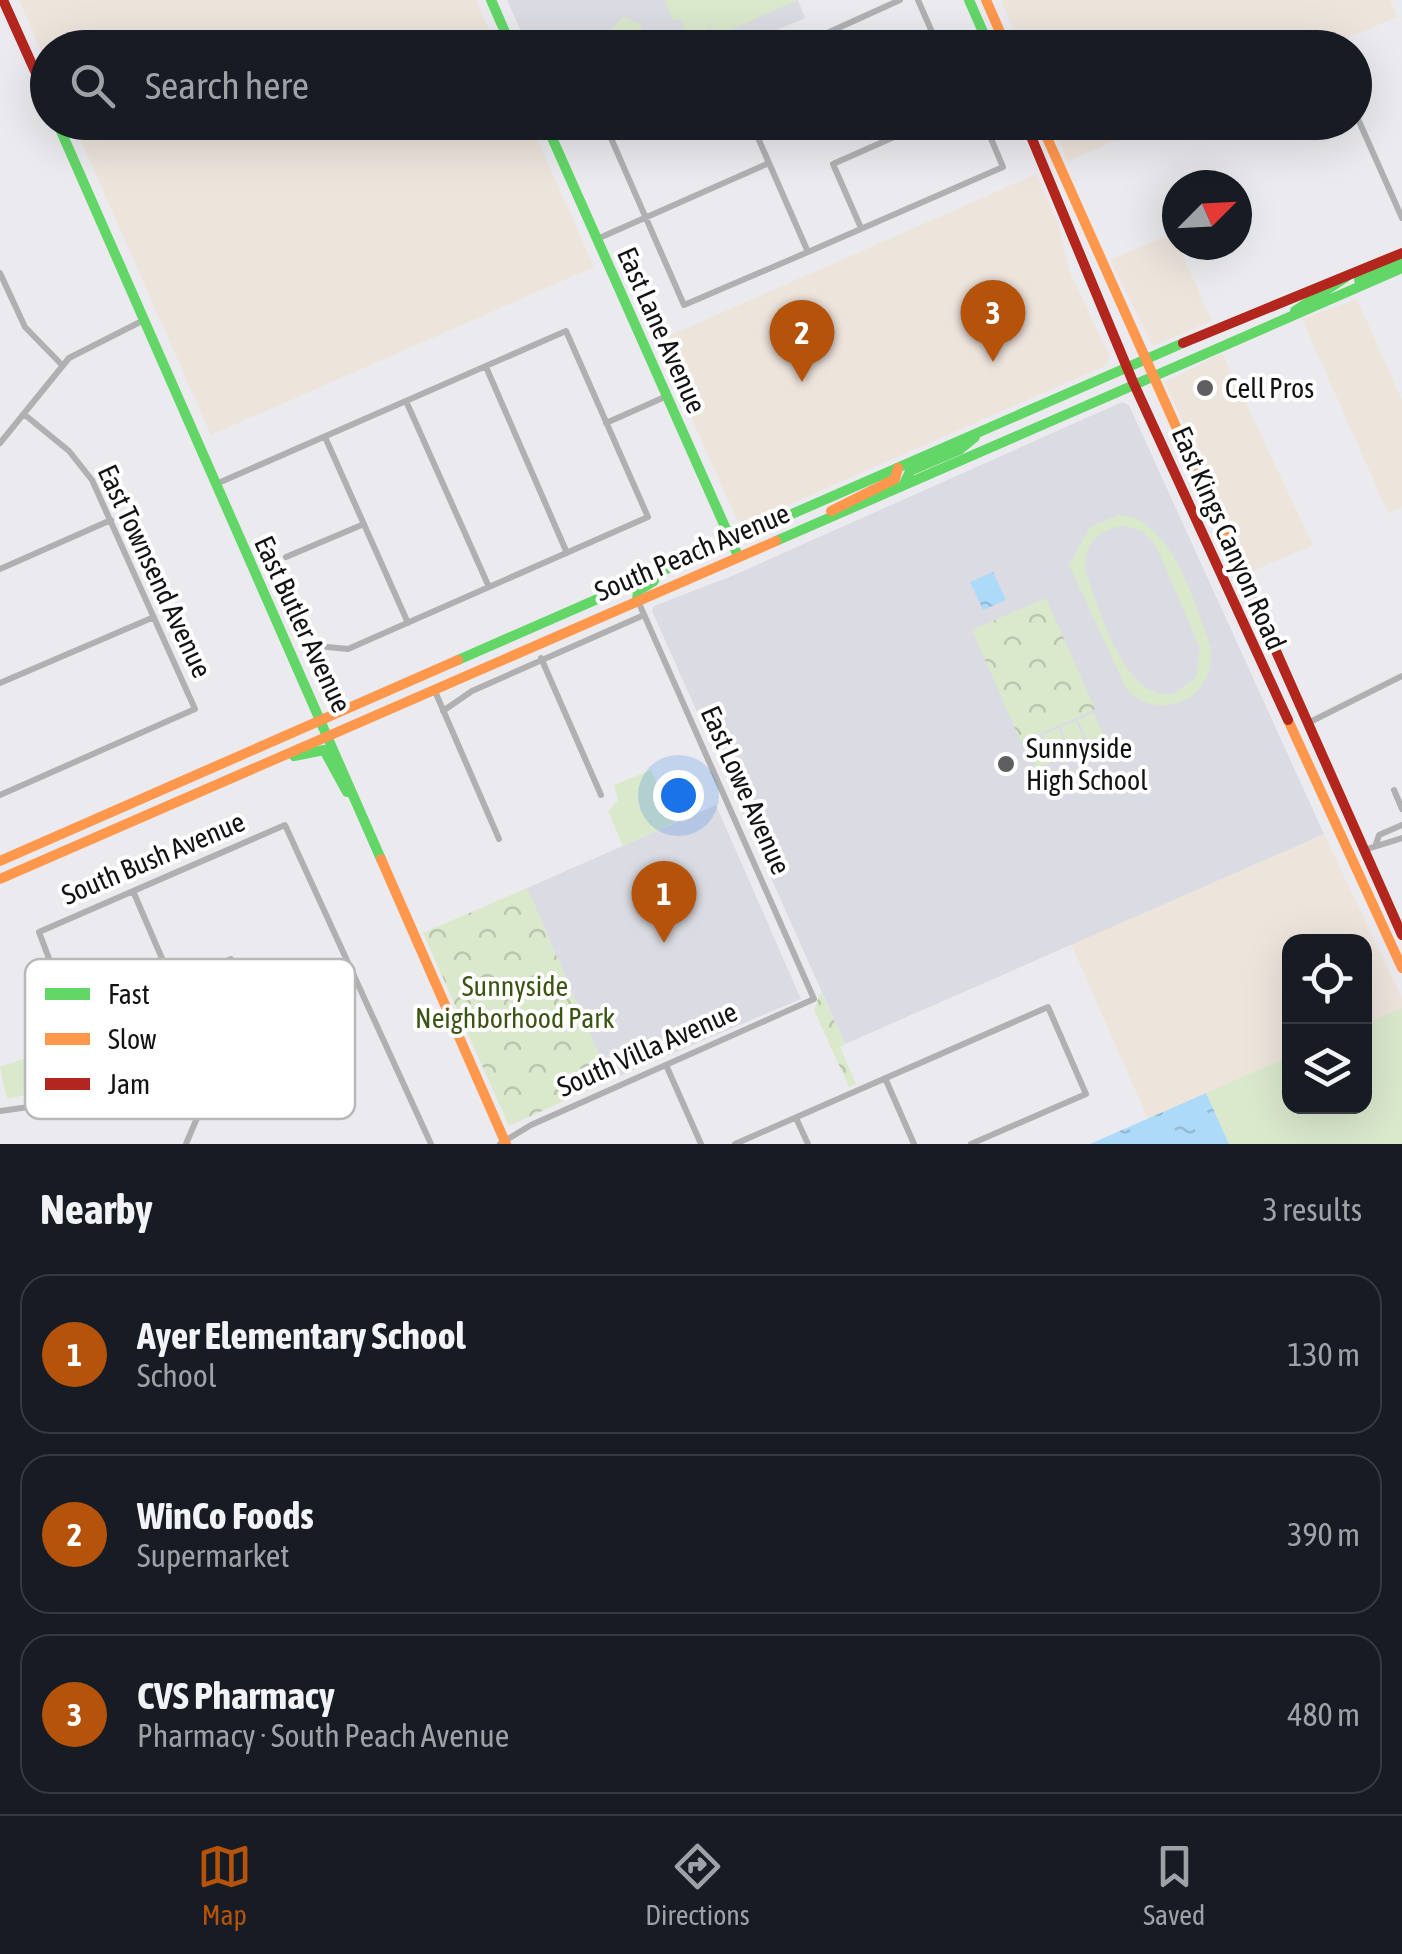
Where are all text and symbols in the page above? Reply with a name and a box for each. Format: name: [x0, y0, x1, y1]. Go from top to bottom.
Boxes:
search box: [30, 30, 1372, 140]
icon: search: [65, 58, 120, 113]
text: Search here: [145, 64, 309, 107]
north arrow: [1162, 170, 1252, 260]
street label: East Lane Avenue: [611, 242, 713, 418]
pin: 3: [960, 280, 1026, 362]
pin: 2: [770, 300, 834, 382]
place label: Cell Pros: [1225, 372, 1314, 404]
marker: Cell Pros: [1194, 377, 1216, 399]
street label: East Kings Canyon Road: [1165, 422, 1293, 654]
street label: East Townsend Avenue: [92, 459, 218, 683]
street label: South Peach Avenue: [590, 497, 794, 607]
street label: East Butler Avenue: [248, 531, 358, 717]
street label: East Lowe Avenue: [695, 701, 797, 879]
place label: Sunnyside High School: [1026, 732, 1148, 796]
marker: Sunnyside High School: [995, 753, 1017, 775]
your location: [653, 770, 704, 821]
street label: South Bush Avenue: [57, 805, 249, 911]
pin: 1: [632, 860, 696, 943]
map controls: [1282, 934, 1372, 1114]
button: locate: [1282, 934, 1372, 1024]
legend: [25, 959, 355, 1119]
park label: Sunnyside Neighborhood Park: [415, 970, 615, 1034]
text: Fast: [108, 978, 150, 1010]
street label: South Villa Avenue: [552, 995, 742, 1103]
text: Slow: [108, 1023, 157, 1055]
button: layers: [1282, 1024, 1372, 1114]
text: Jam: [108, 1068, 150, 1100]
text: Nearby: [40, 1185, 153, 1233]
text: 3 results: [1263, 1191, 1362, 1228]
text: Ayer Elementary School: [137, 1314, 466, 1357]
text: 1: [67, 1336, 82, 1373]
text: 130 m: [1287, 1336, 1360, 1373]
text: School: [137, 1357, 216, 1394]
text: WinCo Foods: [137, 1494, 314, 1537]
text: 2: [67, 1516, 82, 1553]
text: 390 m: [1287, 1516, 1360, 1553]
text: Supermarket: [137, 1537, 290, 1574]
text: CVS Pharmacy: [137, 1674, 335, 1717]
text: 3: [67, 1696, 82, 1733]
text: 480 m: [1287, 1696, 1360, 1733]
text: Pharmacy · South Peach Avenue: [137, 1717, 509, 1754]
tab: Map: [197, 1839, 252, 1931]
tab: Directions: [645, 1839, 750, 1931]
tab: Saved: [1143, 1839, 1205, 1931]

